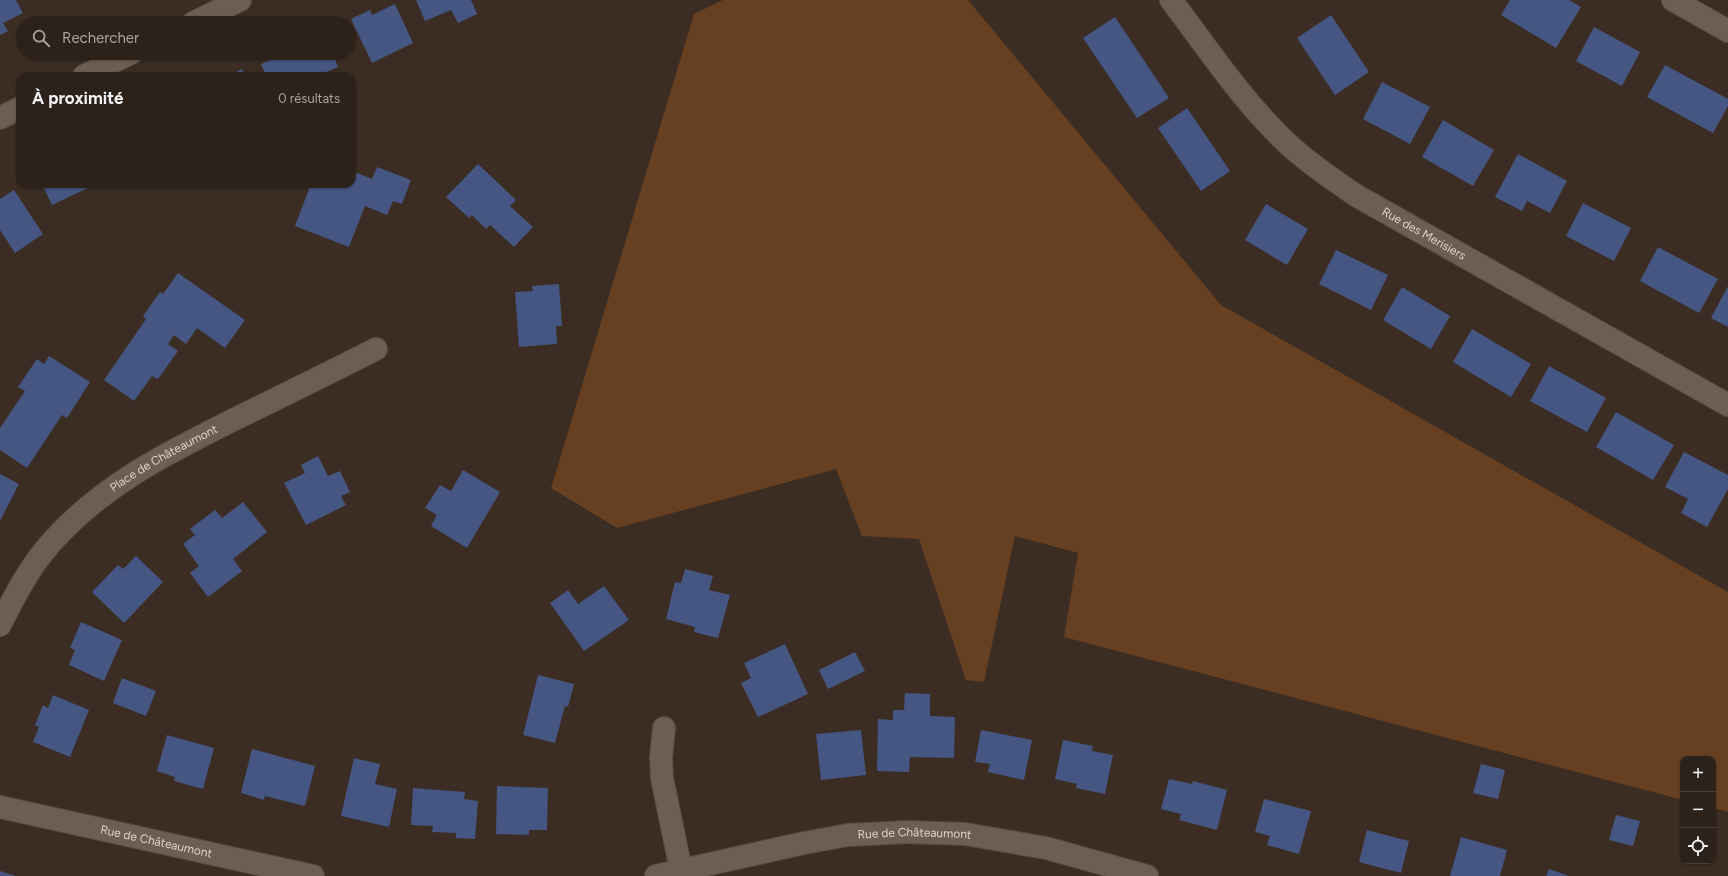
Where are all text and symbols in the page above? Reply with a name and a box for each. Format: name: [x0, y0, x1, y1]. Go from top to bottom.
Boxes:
search box: [16, 16, 356, 60]
icon: search: [30, 27, 52, 49]
text: Rechercher: [62, 29, 139, 47]
text: À proximité: [32, 88, 123, 108]
text: 0 résultats: [278, 91, 340, 106]
street label: Rue des Merisiers: [1379, 204, 1469, 263]
street label: Place de Châteaumont: [107, 422, 220, 495]
map controls: [1680, 756, 1716, 864]
button: +: [1680, 756, 1716, 792]
button: −: [1680, 792, 1716, 828]
street label: Rue de Châteaumont: [99, 822, 214, 861]
street label: Rue de Châteaumont: [857, 825, 973, 842]
button: locate: [1680, 828, 1716, 864]

